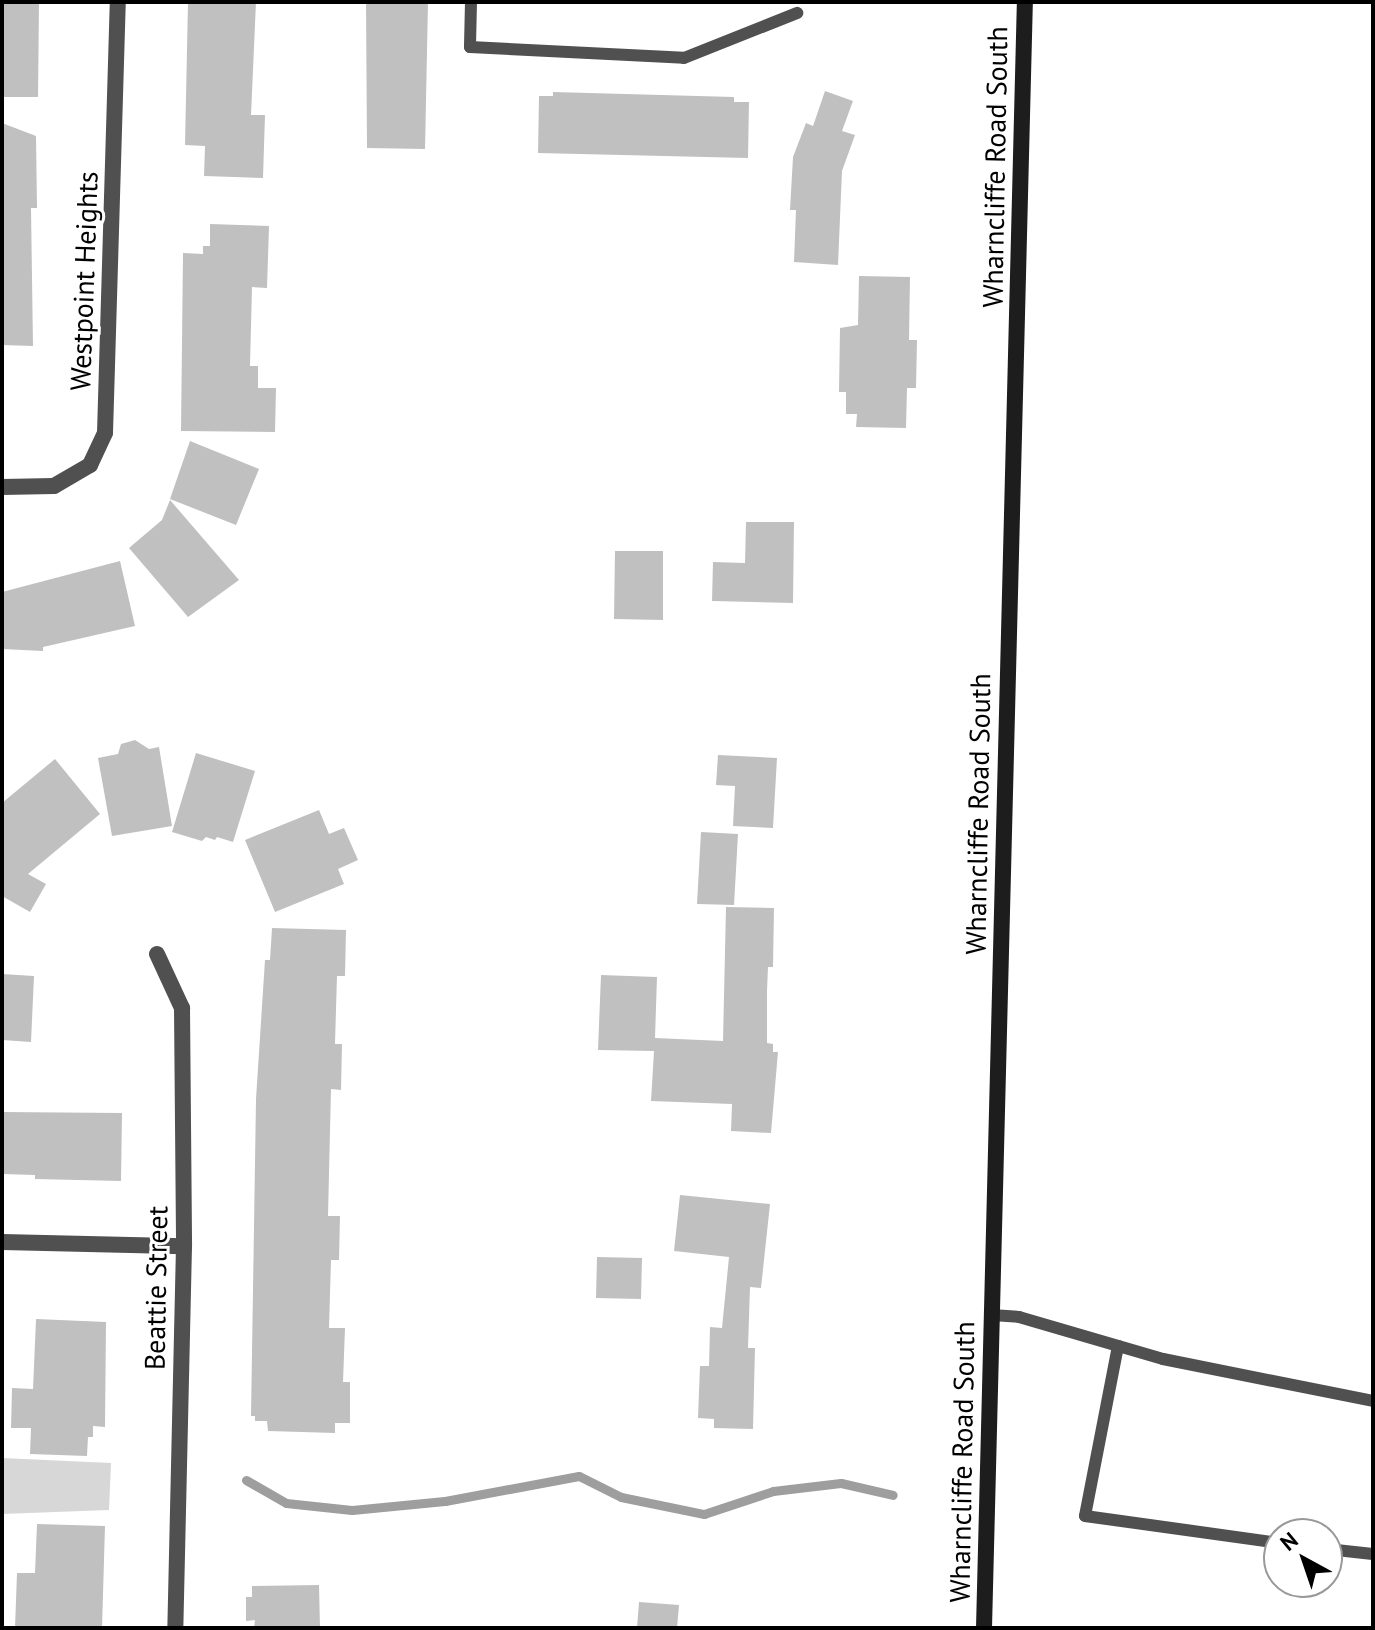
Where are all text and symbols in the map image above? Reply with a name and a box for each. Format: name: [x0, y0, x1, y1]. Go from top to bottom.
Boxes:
street label: Wharncliffe Road South: [976, 26, 1014, 308]
street label: Westpoint Heights: [63, 171, 105, 391]
street label: Wharncliffe Road South: [959, 673, 997, 955]
street label: Beattie Street: [138, 1206, 174, 1370]
street label: Wharncliffe Road South: [943, 1321, 981, 1603]
north arrow: [1263, 1518, 1343, 1598]
text: N: [1274, 1526, 1303, 1557]

